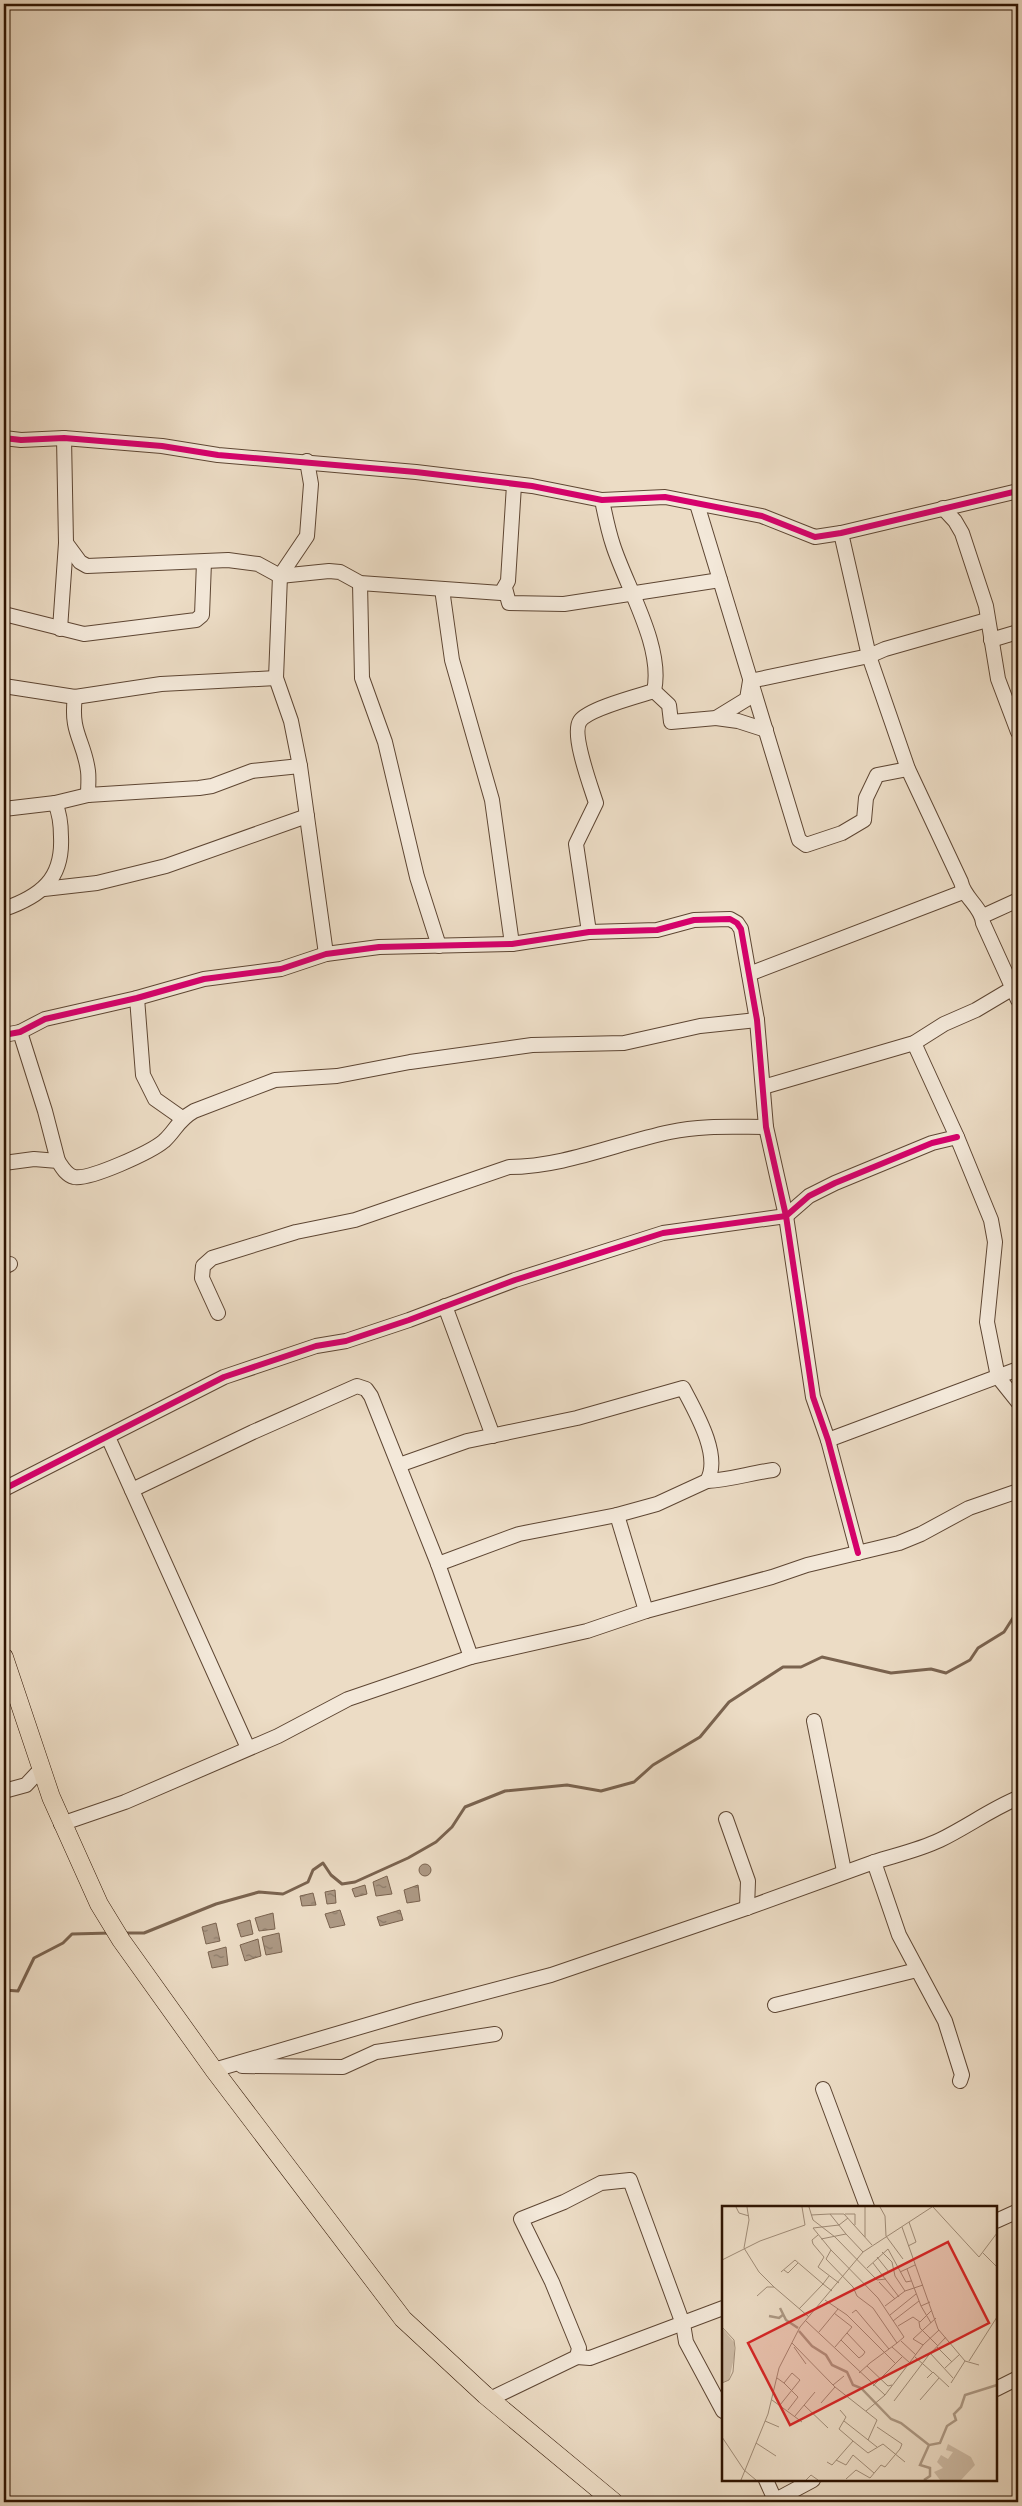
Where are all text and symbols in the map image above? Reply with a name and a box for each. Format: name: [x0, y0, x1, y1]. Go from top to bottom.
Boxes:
inset map: [722, 2206, 997, 2481]

